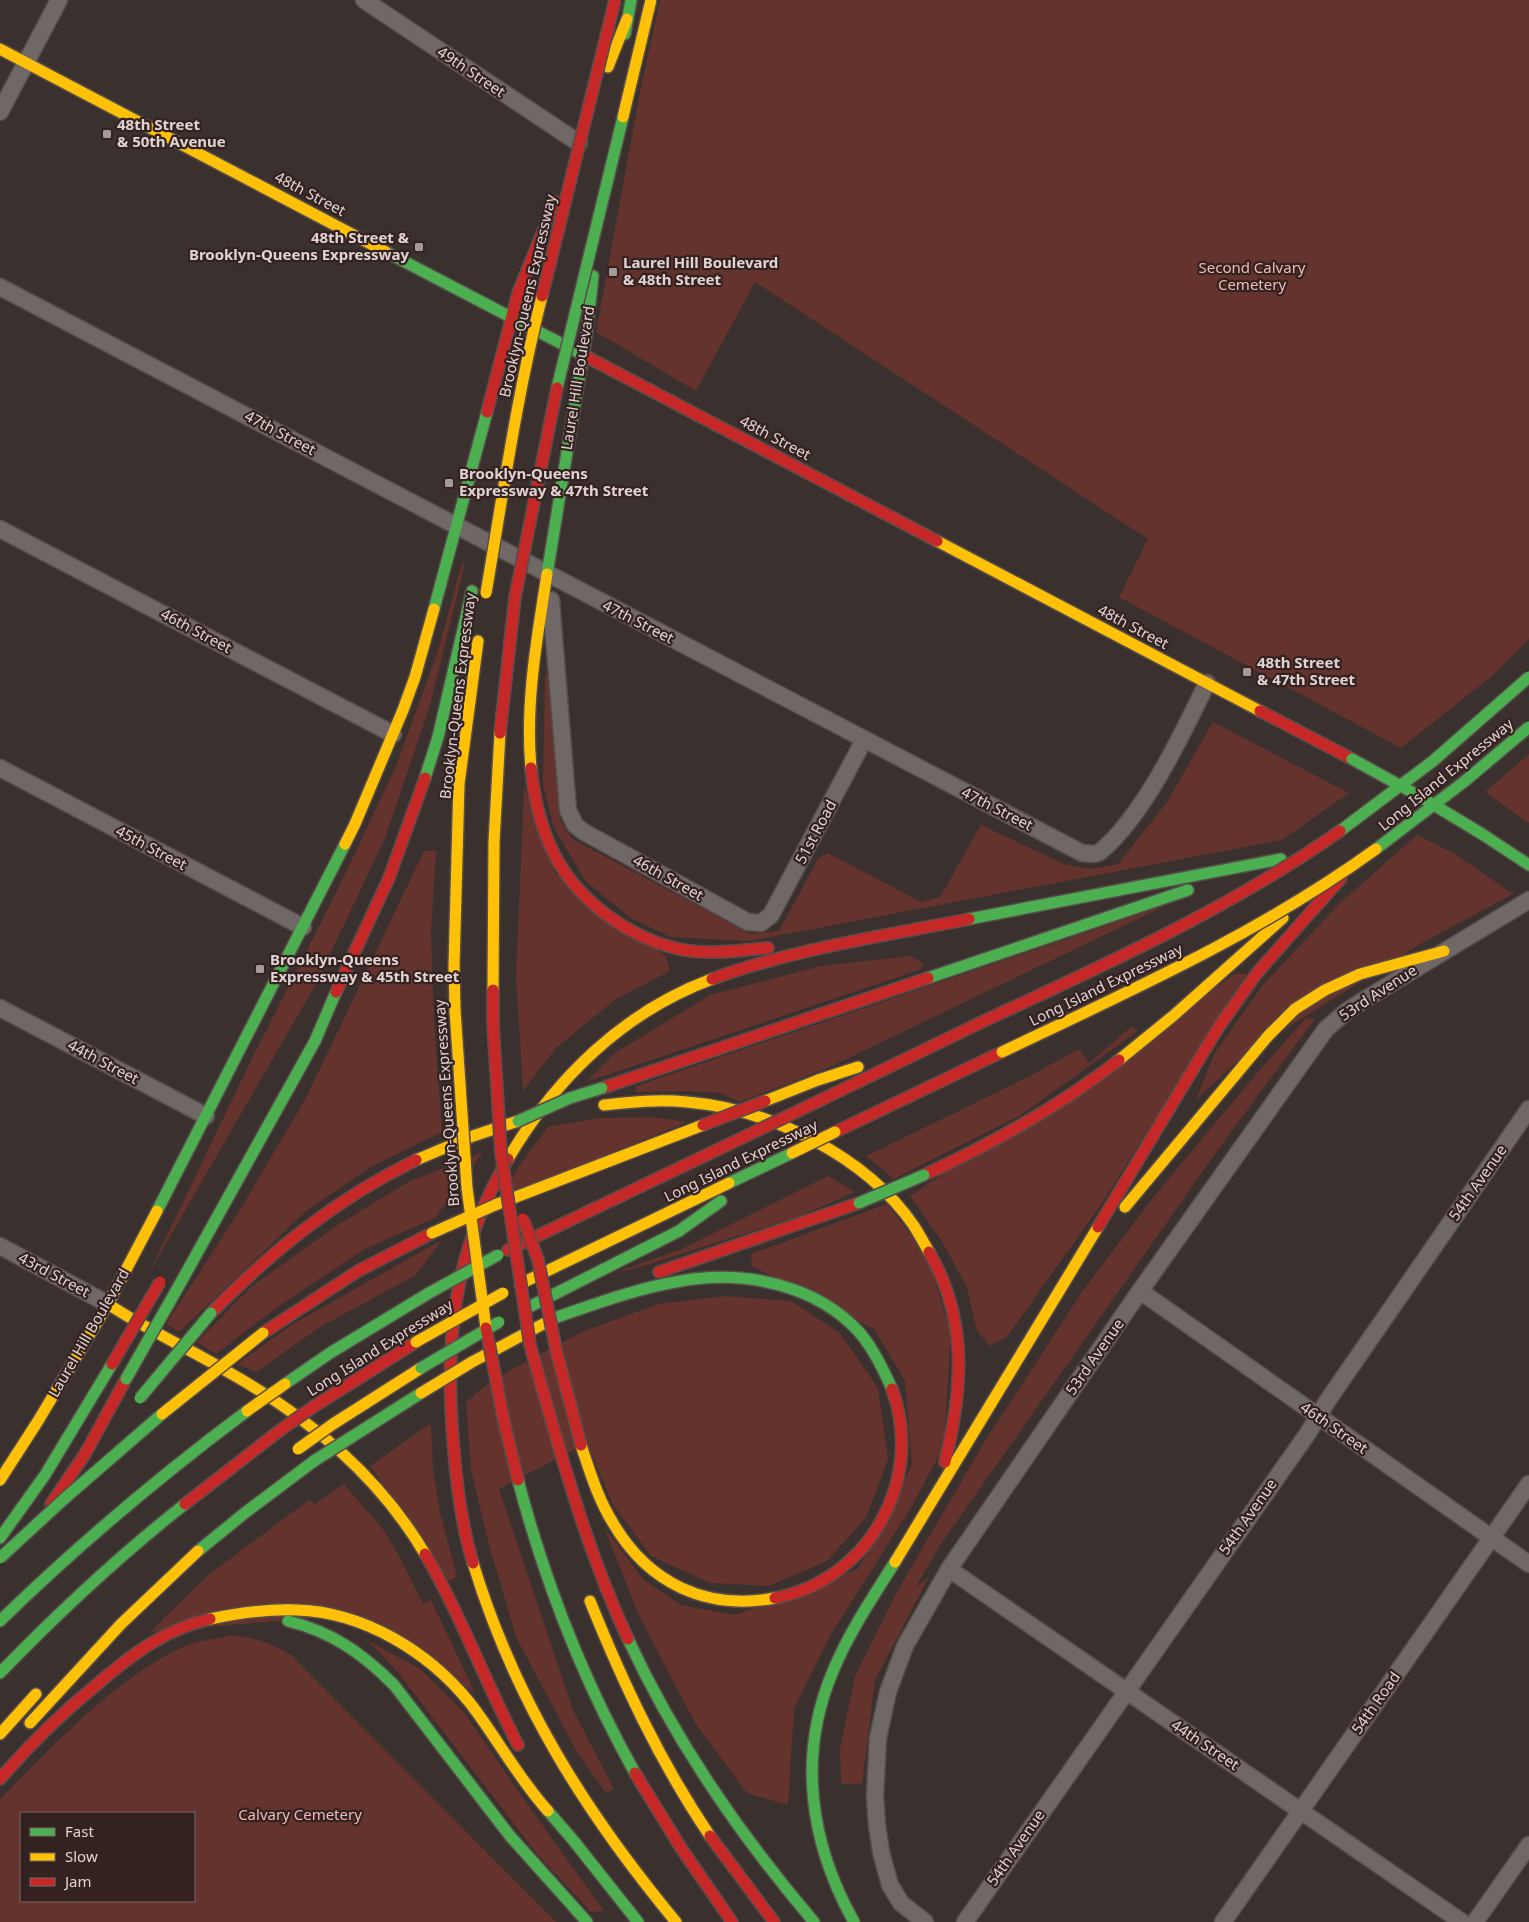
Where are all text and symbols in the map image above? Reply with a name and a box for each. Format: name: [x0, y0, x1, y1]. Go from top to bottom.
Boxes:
street label: 49th Street: [434, 41, 510, 101]
place label: 48th Street & 50th Avenue: [117, 114, 226, 151]
marker: 48th Street & 50th Avenue: [101, 128, 113, 140]
street label: 48th Street: [271, 166, 350, 220]
street label: Brooklyn-Queens Expressway: [494, 192, 560, 399]
place label: 48th Street & Brooklyn-Queens Expressway: [189, 227, 410, 264]
marker: 48th Street & Brooklyn-Queens Expressway: [413, 241, 425, 253]
place label: Laurel Hill Boulevard & 48th Street: [623, 252, 778, 289]
park label: Second Calvary Cemetery: [1198, 257, 1306, 294]
marker: Laurel Hill Boulevard & 48th Street: [607, 266, 619, 278]
street label: Laurel Hill Boulevard: [556, 304, 598, 451]
street label: 47th Street: [241, 405, 320, 459]
street label: 48th Street: [736, 410, 815, 464]
place label: Brooklyn-Queens Expressway & 47th Street: [459, 463, 649, 500]
marker: Brooklyn-Queens Expressway & 47th Street: [443, 477, 455, 489]
street label: Brooklyn-Queens Expressway: [434, 591, 480, 800]
street label: 47th Street: [599, 595, 678, 648]
street label: 48th Street: [1094, 599, 1173, 653]
street label: 46th Street: [157, 603, 236, 657]
place label: 48th Street & 47th Street: [1257, 652, 1356, 689]
marker: 48th Street & 47th Street: [1241, 666, 1253, 678]
street label: Long Island Expressway: [1374, 713, 1517, 835]
street label: 47th Street: [958, 782, 1037, 835]
street label: 51st Road: [790, 796, 840, 867]
street label: 45th Street: [112, 820, 191, 874]
street label: 46th Street: [630, 850, 708, 905]
street label: Long Island Expressway: [1026, 938, 1186, 1030]
place label: Brooklyn-Queens Expressway & 45th Street: [270, 949, 460, 986]
street label: 53rd Avenue: [1335, 960, 1420, 1025]
marker: Brooklyn-Queens Expressway & 45th Street: [254, 963, 266, 975]
street label: Brooklyn-Queens Expressway: [429, 998, 463, 1207]
street label: 44th Street: [64, 1034, 143, 1088]
street label: Long Island Expressway: [661, 1114, 821, 1206]
street label: 54th Avenue: [1444, 1140, 1511, 1224]
street label: 43rd Street: [15, 1247, 94, 1302]
street label: Laurel Hill Boulevard: [43, 1264, 133, 1401]
street label: Long Island Expressway: [303, 1294, 456, 1400]
street label: 53rd Avenue: [1061, 1314, 1128, 1399]
street label: 46th Street: [1297, 1397, 1373, 1458]
street label: 54th Avenue: [1214, 1474, 1281, 1558]
street label: 54th Road: [1346, 1667, 1404, 1738]
street label: 44th Street: [1168, 1714, 1244, 1774]
park label: Calvary Cemetery: [238, 1804, 362, 1824]
street label: 54th Avenue: [982, 1805, 1049, 1889]
legend: [20, 1812, 195, 1902]
text: Fast: [65, 1821, 94, 1841]
text: Slow: [65, 1846, 98, 1866]
text: Jam: [63, 1871, 92, 1891]

